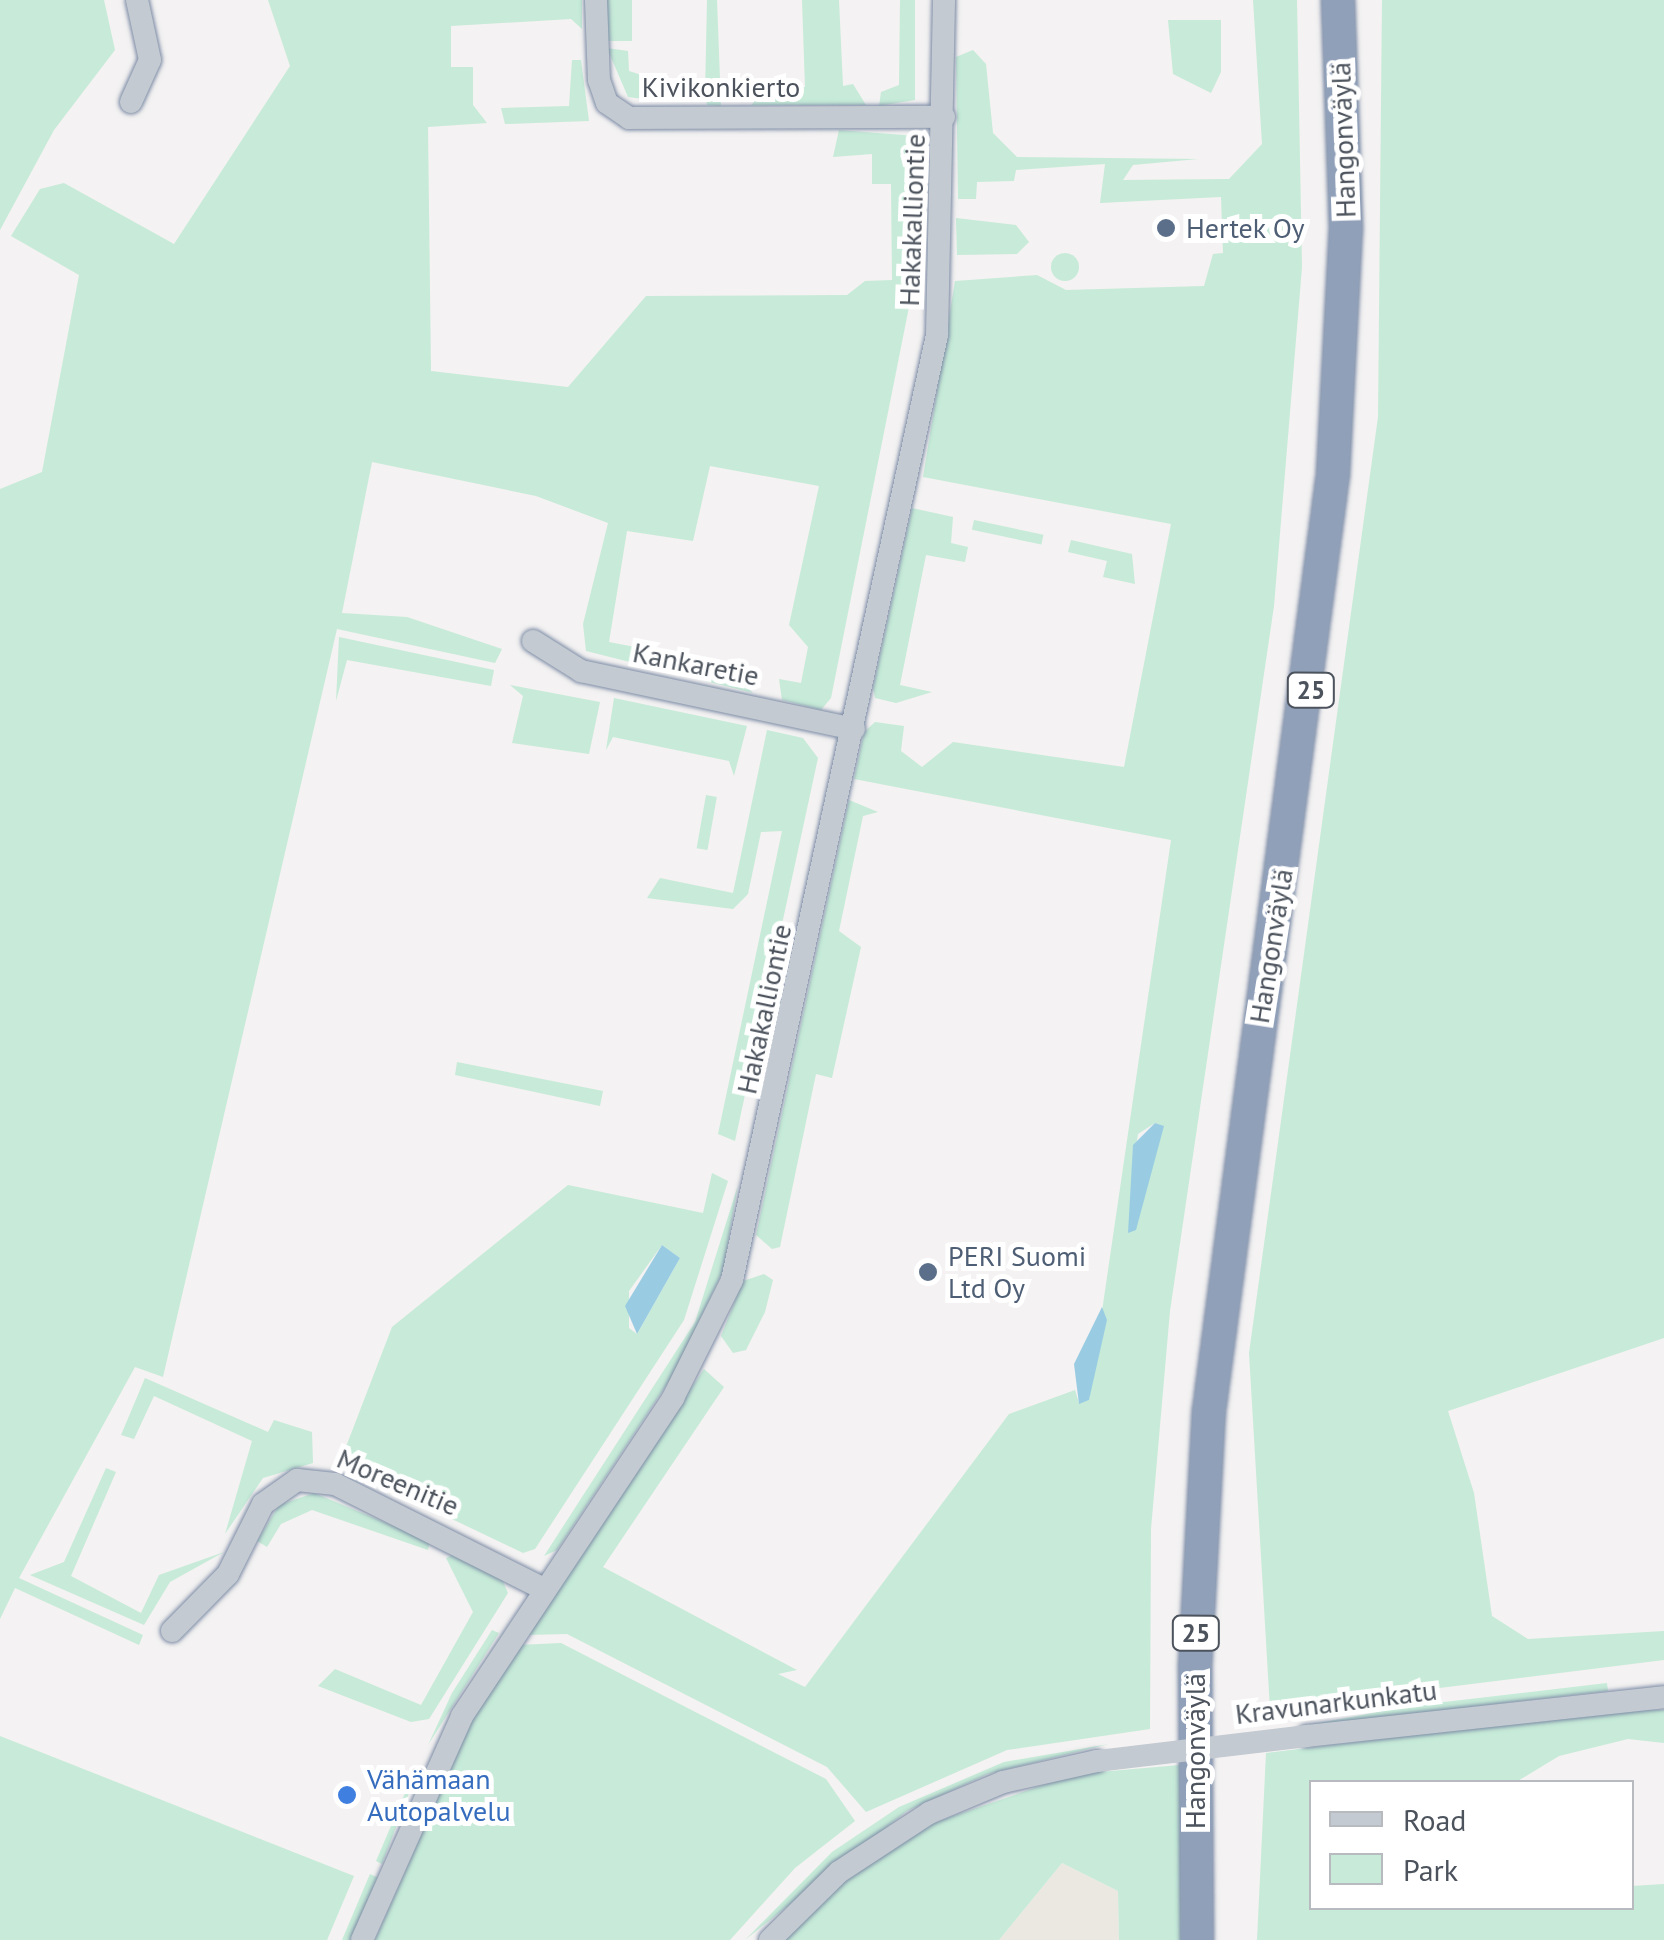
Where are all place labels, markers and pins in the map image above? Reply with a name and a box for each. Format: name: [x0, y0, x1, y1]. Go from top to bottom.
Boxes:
place label: Hertek Oy: [1186, 211, 1305, 245]
marker: Hertek Oy: [1155, 217, 1177, 239]
place label: PERI Suomi Ltd Oy: [948, 1239, 1086, 1305]
marker: PERI Suomi Ltd Oy: [917, 1261, 939, 1283]
place label: Vähämaan Autopalvelu: [367, 1762, 511, 1828]
marker: Vähämaan Autopalvelu: [336, 1784, 358, 1806]

